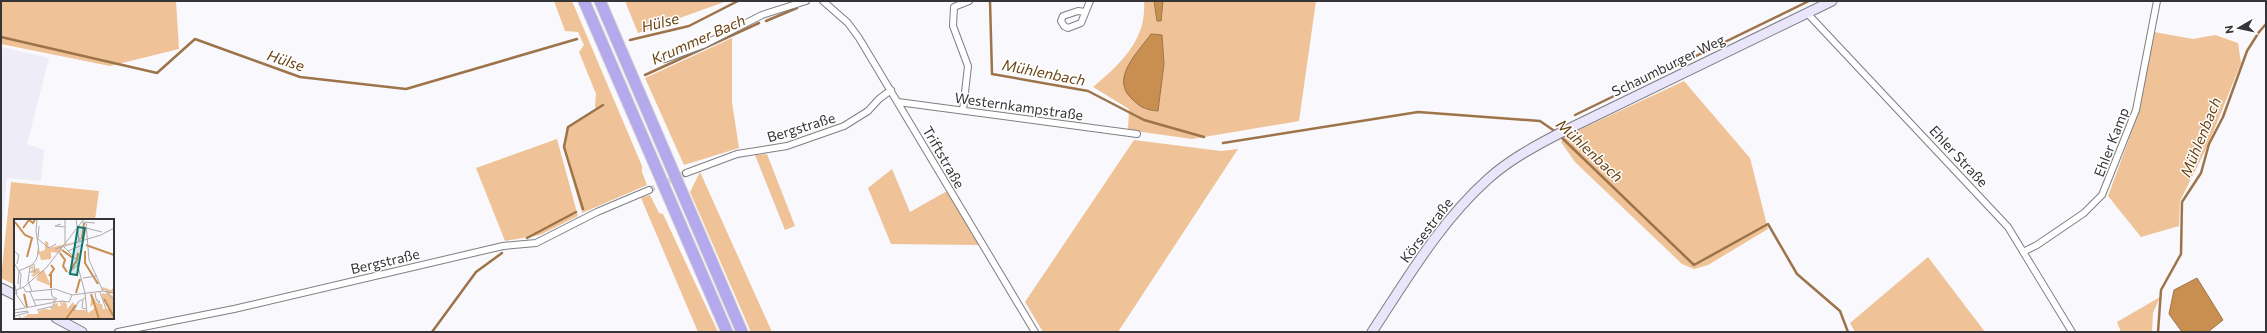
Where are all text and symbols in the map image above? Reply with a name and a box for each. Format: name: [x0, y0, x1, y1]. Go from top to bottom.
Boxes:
north arrow: [2219, 8, 2259, 48]
water label: Hülse: [639, 9, 681, 35]
water label: Krummer Bach: [648, 10, 748, 68]
text: N: [2222, 25, 2236, 35]
street label: Schaumburger Weg: [1609, 30, 1728, 100]
water label: Hülse: [265, 46, 307, 74]
water label: Mühlenbach: [1001, 55, 1087, 89]
street label: Westernkampstraße: [954, 89, 1084, 123]
water label: Mühlenbach: [2176, 95, 2224, 179]
street label: Ehler Kamp: [2090, 105, 2132, 179]
street label: Bergstraße: [765, 109, 837, 145]
water label: Mühlenbach: [1553, 115, 1627, 185]
street label: Ehler Straße: [1926, 122, 1992, 190]
street label: Triftstraße: [919, 123, 969, 191]
street label: Körsestraße: [1396, 194, 1456, 266]
inset map: [14, 219, 114, 319]
street label: Bergstraße: [349, 245, 421, 277]

